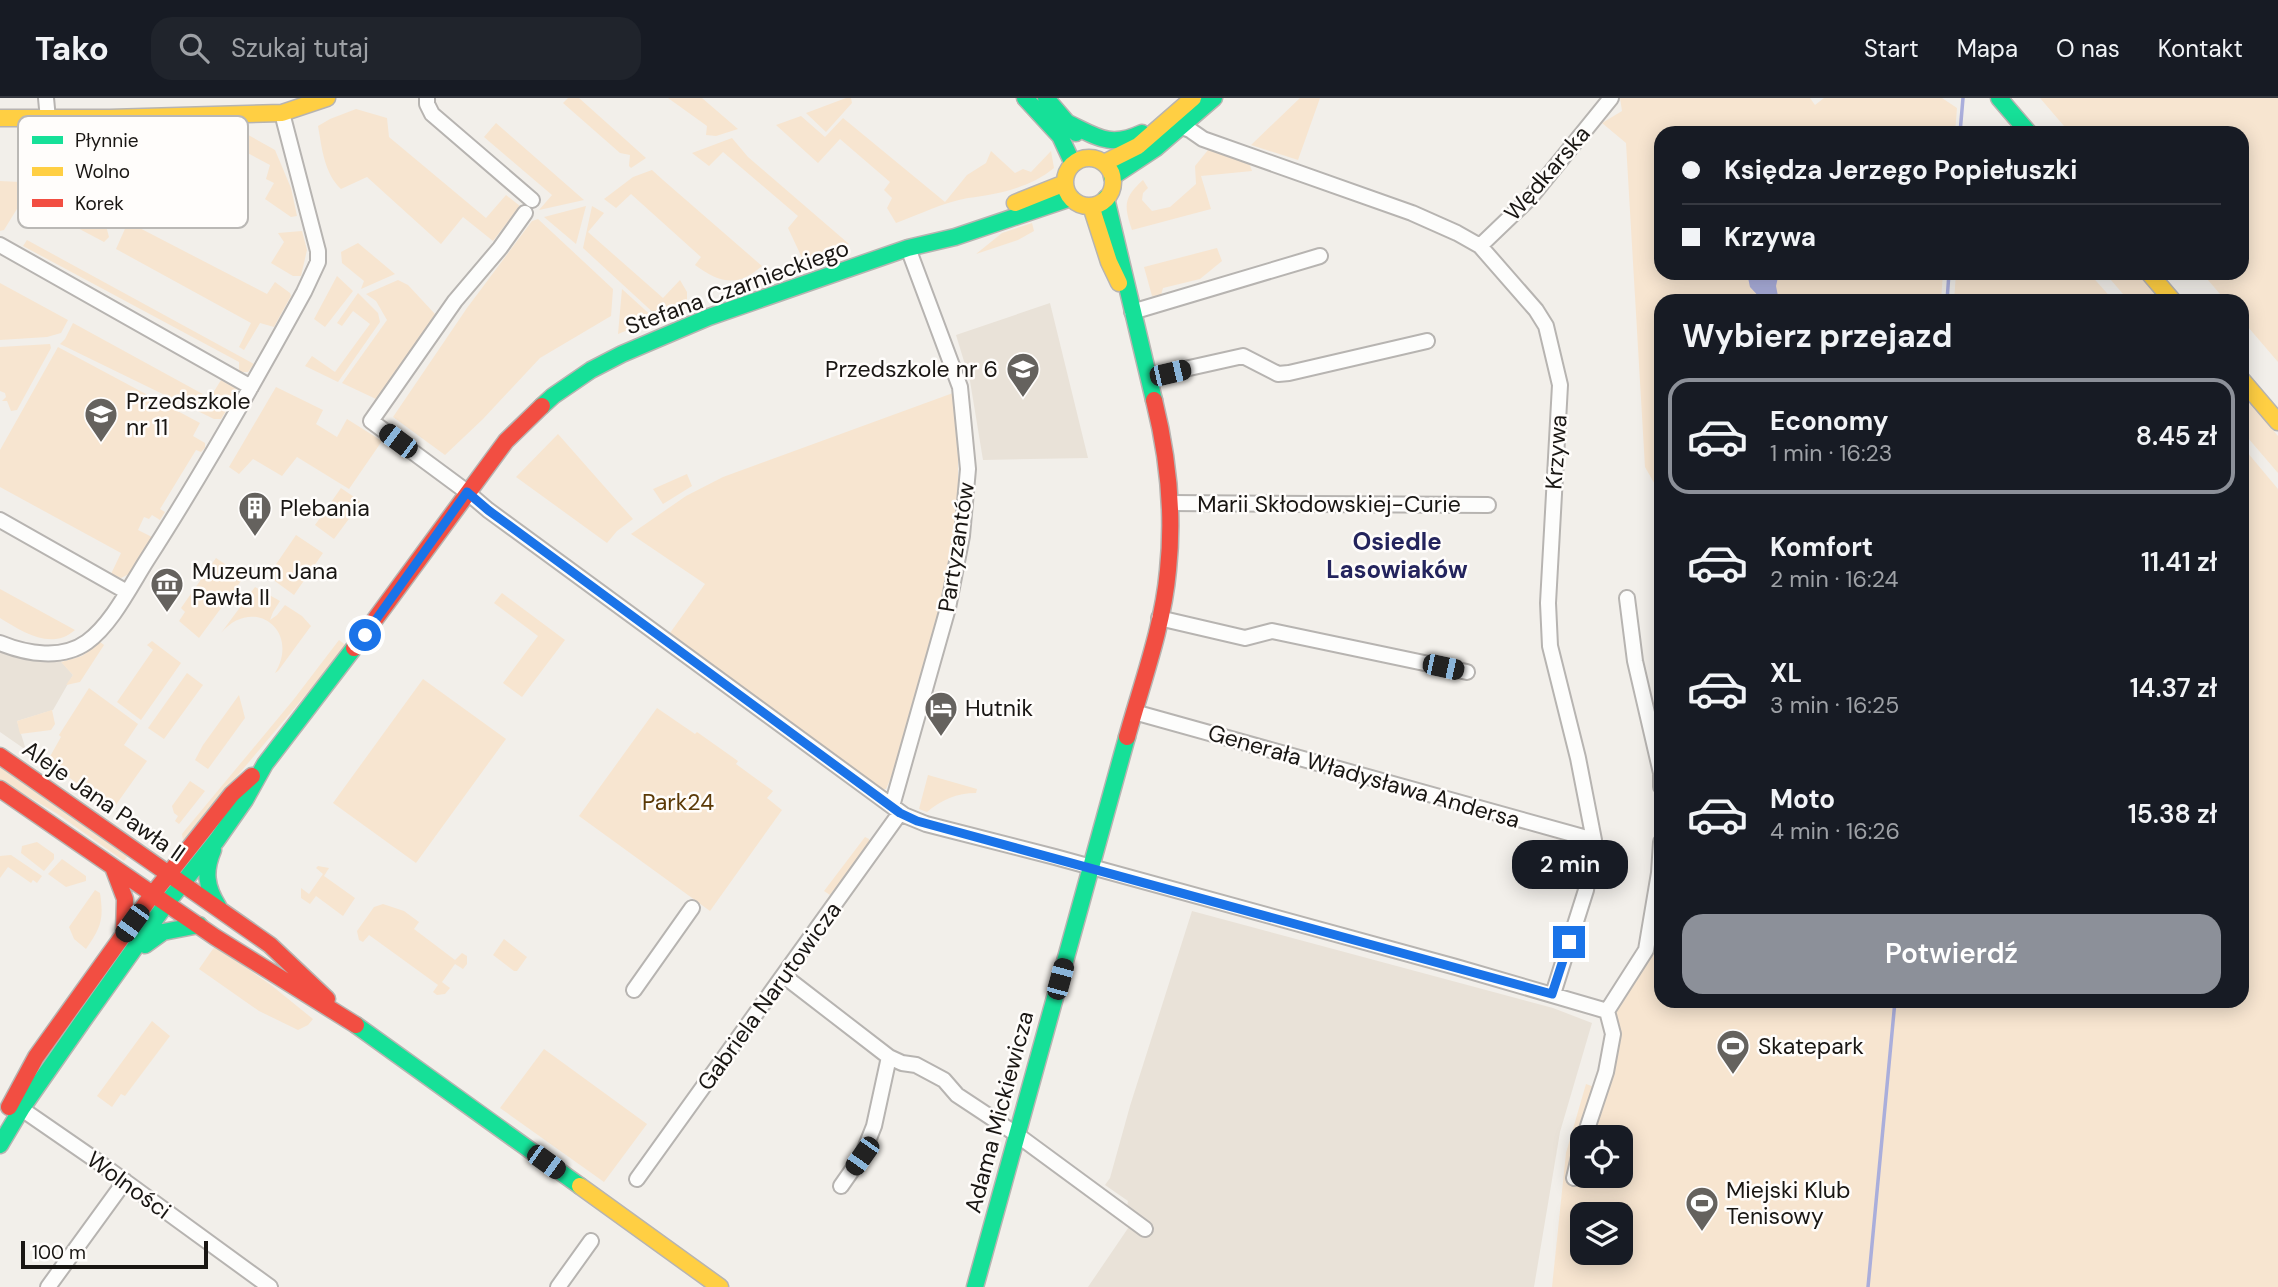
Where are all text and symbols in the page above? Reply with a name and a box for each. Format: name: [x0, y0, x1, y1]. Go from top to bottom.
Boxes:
search box: [151, 17, 641, 80]
text: Tako: [35, 27, 109, 70]
icon: search: [175, 29, 213, 67]
text: Szukaj tutaj: [231, 31, 369, 65]
text: Start: [1864, 33, 1919, 64]
text: Mapa: [1957, 33, 2018, 64]
text: O nas: [2056, 33, 2120, 64]
text: Kontakt: [2158, 33, 2243, 64]
legend: [18, 116, 248, 228]
street label: Wędkarska: [1497, 119, 1597, 227]
text: Płynnie: [75, 128, 139, 153]
text: Księdza Jerzego Popiełuszki: [1724, 153, 2077, 187]
text: Wolno: [75, 159, 130, 184]
text: Korek: [75, 191, 124, 216]
text: Krzywa: [1724, 220, 1816, 254]
street label: Stefana Czarnieckiego: [621, 233, 853, 341]
text: Wybierz przejazd: [1682, 315, 1952, 357]
school or university icon: Przedszkole nr 6: [1004, 350, 1042, 399]
place label: Przedszkole nr 6: [825, 354, 998, 384]
car: [1148, 358, 1193, 388]
place label: Przedszkole nr 11: [126, 386, 251, 442]
school or university icon: Przedszkole nr 11: [82, 395, 120, 444]
text: Economy: [1770, 404, 1888, 438]
icon: car: [1686, 405, 1749, 468]
street label: Krzywa: [1538, 414, 1574, 490]
text: 8.45 zł: [2136, 419, 2217, 453]
car: [375, 420, 422, 462]
text: 1 min · 16:23: [1770, 438, 1892, 468]
street label: Partyzantów: [931, 480, 981, 614]
building icon: Plebania: [236, 489, 274, 538]
street label: Marii Skłodowskiej-Curie: [1197, 489, 1461, 519]
place label: Plebania: [280, 493, 370, 523]
district label: Osiedle Lasowiaków: [1326, 526, 1468, 585]
text: Komfort: [1770, 530, 1873, 564]
icon: car: [1686, 531, 1749, 594]
text: 11.41 zł: [2141, 545, 2217, 579]
place label: Muzeum Jana Pawła II: [192, 556, 338, 612]
text: 2 min · 16:24: [1770, 564, 1898, 594]
museum icon: Muzeum Jana Pawła II: [148, 565, 186, 614]
route start: [349, 619, 381, 651]
car: [1421, 652, 1466, 682]
text: XL: [1770, 656, 1802, 690]
icon: car: [1686, 657, 1749, 720]
text: 14.37 zł: [2130, 671, 2217, 705]
hotel icon: Hutnik: [922, 689, 960, 738]
text: 3 min · 16:25: [1770, 690, 1899, 720]
place label: Hutnik: [965, 693, 1034, 723]
street label: Generała Władysława Andersa: [1205, 717, 1523, 835]
street label: Aleje Jana Pawła II: [17, 734, 191, 868]
text: Moto: [1770, 782, 1835, 816]
icon: car: [1686, 783, 1749, 846]
park label: Park24: [642, 787, 714, 817]
text: 15.38 zł: [2128, 797, 2217, 831]
text: 4 min · 16:26: [1770, 816, 1900, 846]
callout: 2 min: [1511, 840, 1627, 890]
text: 2 min: [1540, 849, 1600, 879]
street label: Gabriela Narutowicza: [690, 896, 848, 1096]
car: [112, 900, 153, 946]
button: Potwierdź: [1682, 914, 2221, 994]
route end: [1553, 926, 1585, 958]
car: [1045, 956, 1076, 1002]
street label: Adama Mickiewicza: [958, 1008, 1040, 1216]
sports icon: Skatepark: [1714, 1027, 1752, 1076]
place label: Skatepark: [1758, 1031, 1864, 1061]
map controls: [1570, 1125, 1633, 1265]
button: locate: [1570, 1125, 1633, 1188]
car: [842, 1133, 883, 1179]
car: [523, 1141, 570, 1183]
street label: Wolności: [81, 1144, 177, 1226]
place label: Miejski Klub Tenisowy: [1726, 1175, 1850, 1231]
sports icon: Miejski Klub Tenisowy: [1683, 1184, 1721, 1233]
button: layers: [1570, 1202, 1633, 1265]
scale bar: [21, 1238, 208, 1270]
text: 100 m: [32, 1240, 86, 1265]

